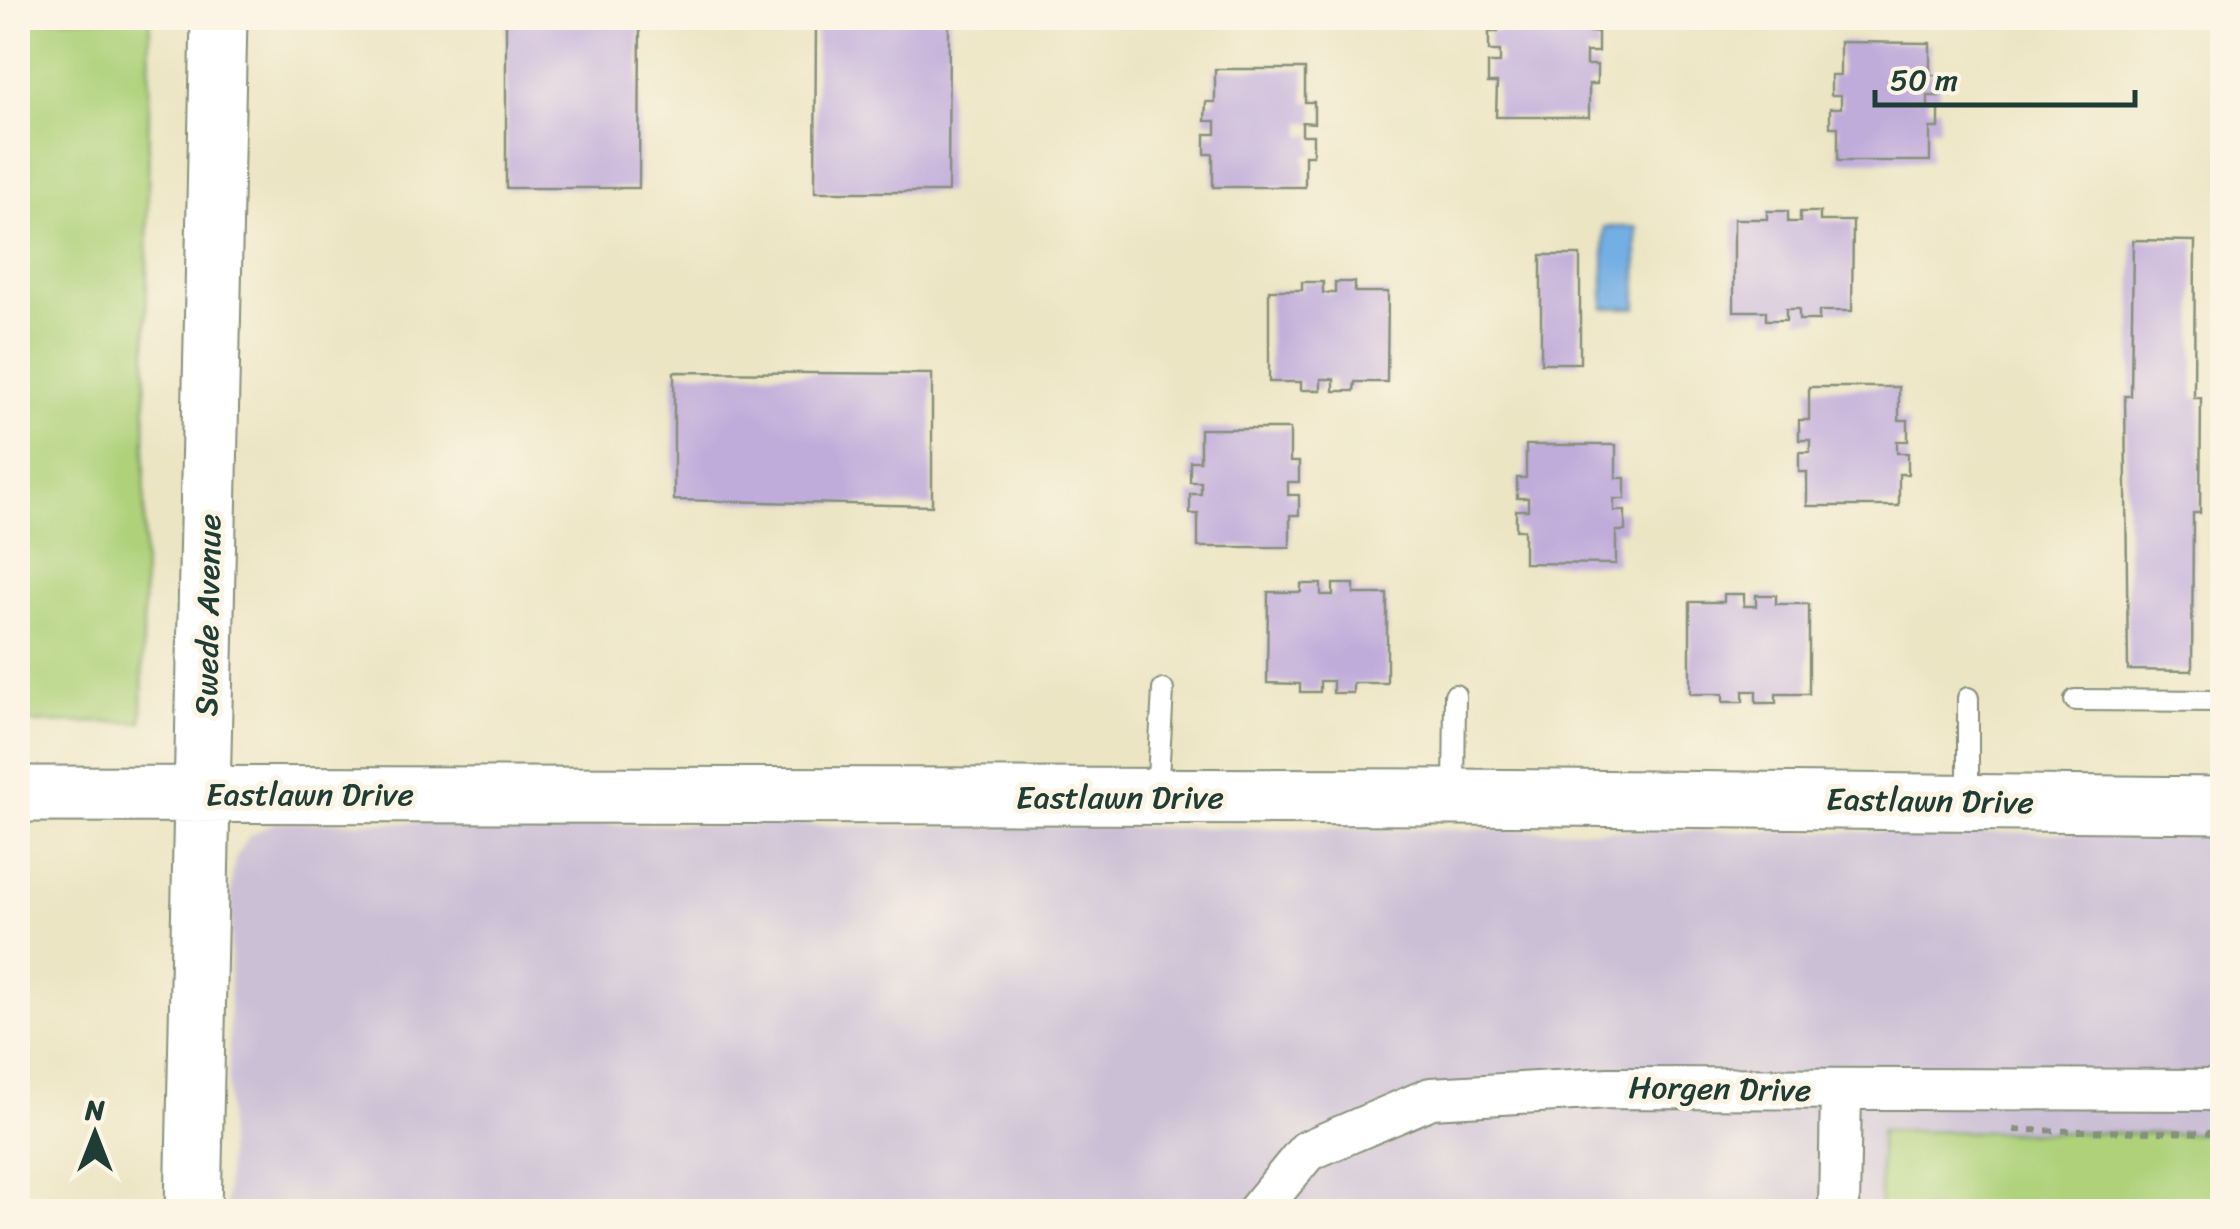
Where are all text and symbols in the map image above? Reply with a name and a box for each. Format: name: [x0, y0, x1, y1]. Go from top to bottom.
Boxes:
scale bar: [1875, 45, 2135, 107]
text: 50 m: [1890, 53, 1958, 107]
street label: Swede Avenue: [178, 513, 238, 717]
street label: Eastlawn Drive: [206, 766, 414, 823]
street label: Eastlawn Drive: [1016, 769, 1224, 826]
street label: Eastlawn Drive: [1826, 771, 2034, 831]
street label: Horgen Drive: [1628, 1059, 1812, 1119]
north arrow: [45, 1084, 145, 1184]
text: N: [84, 1085, 105, 1134]

